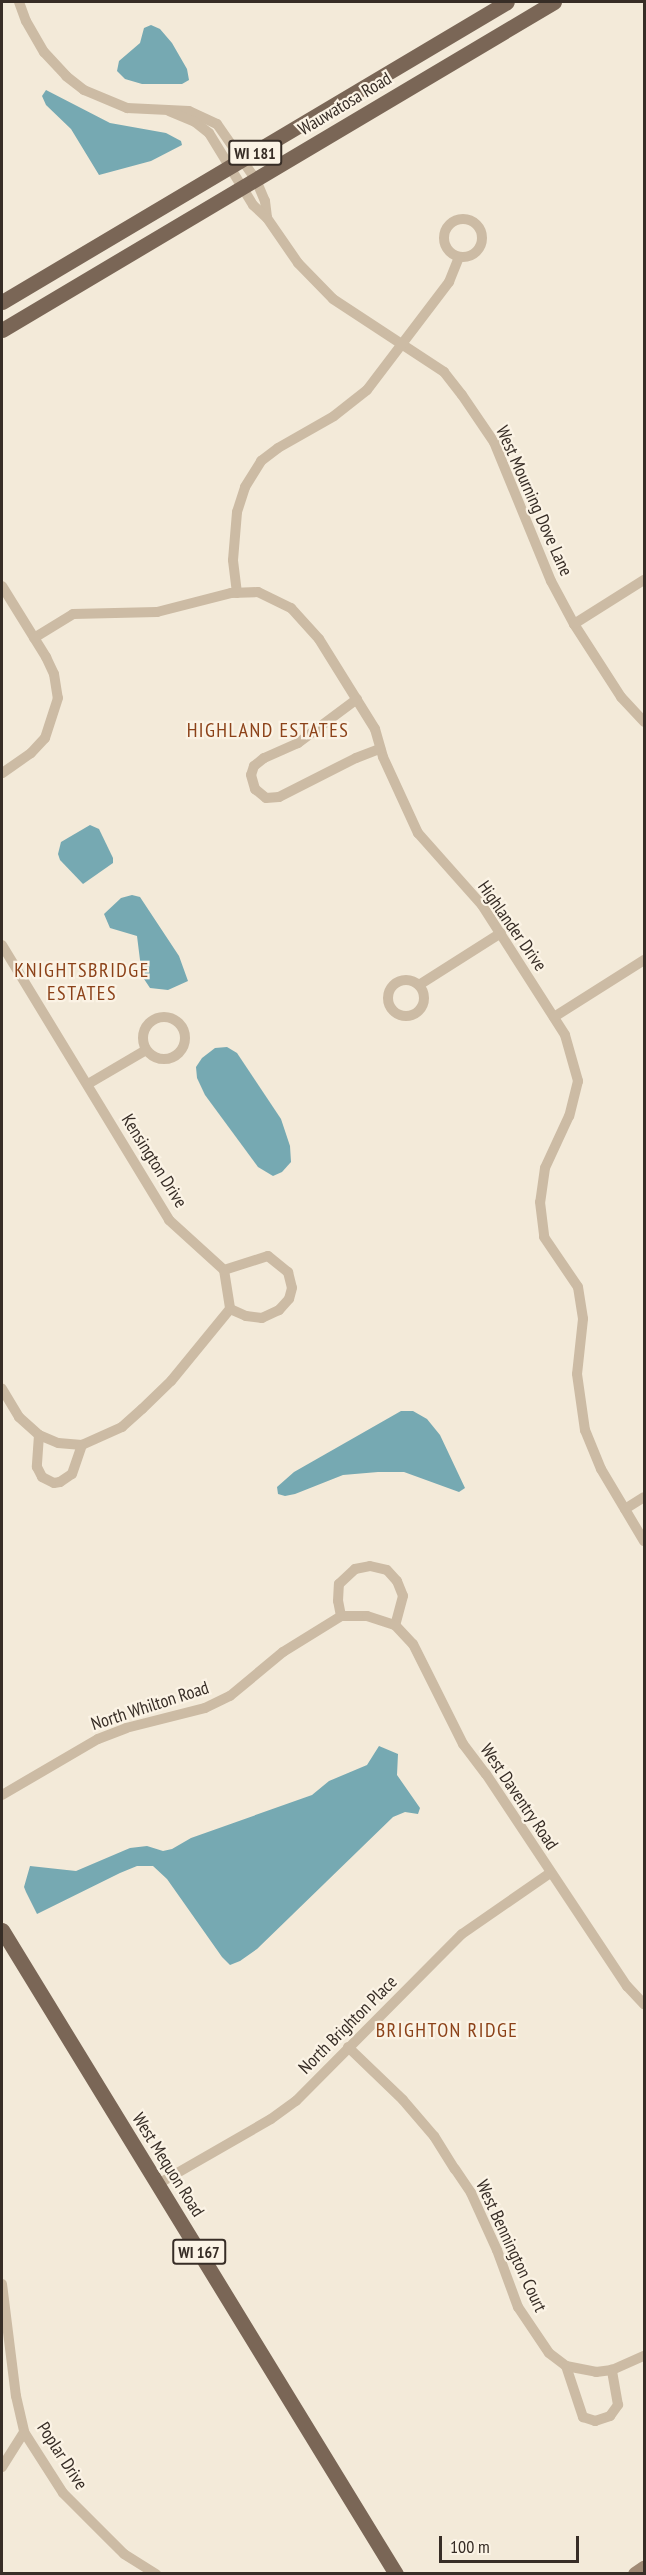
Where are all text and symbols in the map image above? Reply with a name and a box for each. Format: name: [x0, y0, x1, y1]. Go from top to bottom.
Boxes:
street label: Wauwatosa Road: [295, 68, 395, 140]
road number: WI 181: [228, 140, 282, 166]
street label: West Mourning Dove Lane: [491, 423, 577, 579]
district label: HIGHLAND ESTATES: [187, 718, 349, 742]
street label: Highlander Drive: [473, 877, 551, 975]
district label: KNIGHTSBRIDGE ESTATES: [14, 958, 150, 1005]
street label: Kensington Drive: [117, 1110, 191, 1212]
street label: North Whilton Road: [88, 1677, 212, 1735]
street label: West Daventry Road: [475, 1740, 563, 1854]
street label: North Brighton Place: [294, 1971, 402, 2079]
district label: BRIGHTON RIDGE: [376, 2018, 518, 2042]
street label: West Mequon Road: [128, 2109, 208, 2221]
street label: West Bennington Court: [471, 2177, 551, 2315]
road number: WI 167: [172, 2239, 226, 2265]
street label: Poplar Drive: [32, 2418, 92, 2494]
scale bar: [442, 2524, 582, 2562]
text: 100 m: [450, 2535, 490, 2558]

